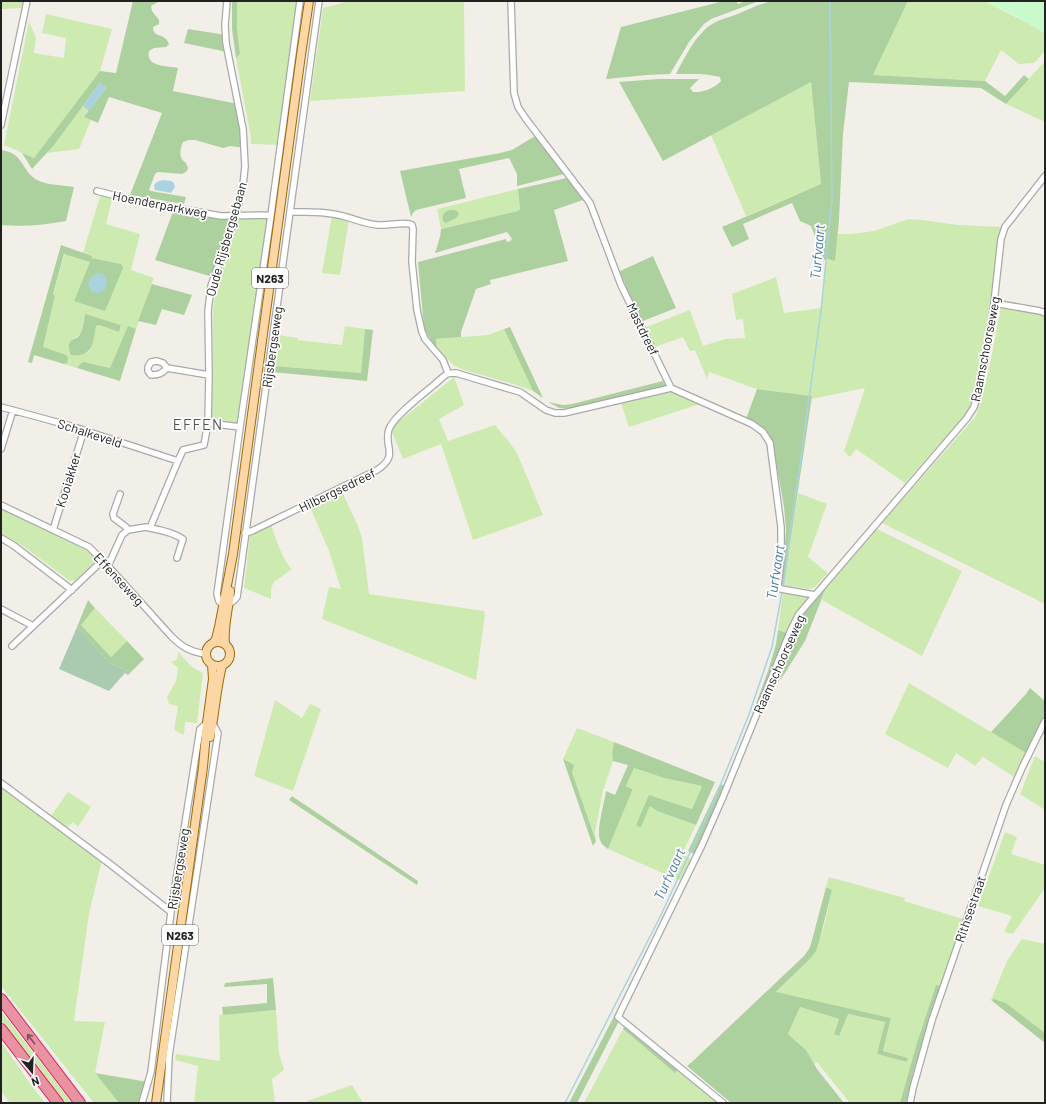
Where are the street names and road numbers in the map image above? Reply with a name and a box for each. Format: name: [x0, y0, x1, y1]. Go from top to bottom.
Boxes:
street label: Oude Rijsbergsebaan: [202, 180, 250, 298]
street label: Hoenderparkweg: [111, 187, 209, 221]
road number: N263: [252, 268, 288, 288]
street label: Raamschoorseweg: [967, 295, 1003, 403]
street label: Mastdreef: [623, 300, 663, 358]
street label: Rijsbergseweg: [258, 305, 286, 389]
street label: Schalkeveld: [56, 415, 124, 451]
street label: Kooiakker: [52, 450, 84, 509]
street label: Hilbergsedreef: [296, 464, 378, 516]
street label: Effenseweg: [90, 549, 148, 609]
street label: Raamschoorseweg: [750, 612, 808, 716]
street label: Rijsbergseweg: [164, 827, 192, 911]
street label: Rithsestraat: [951, 873, 989, 945]
road number: N263: [162, 925, 198, 945]

